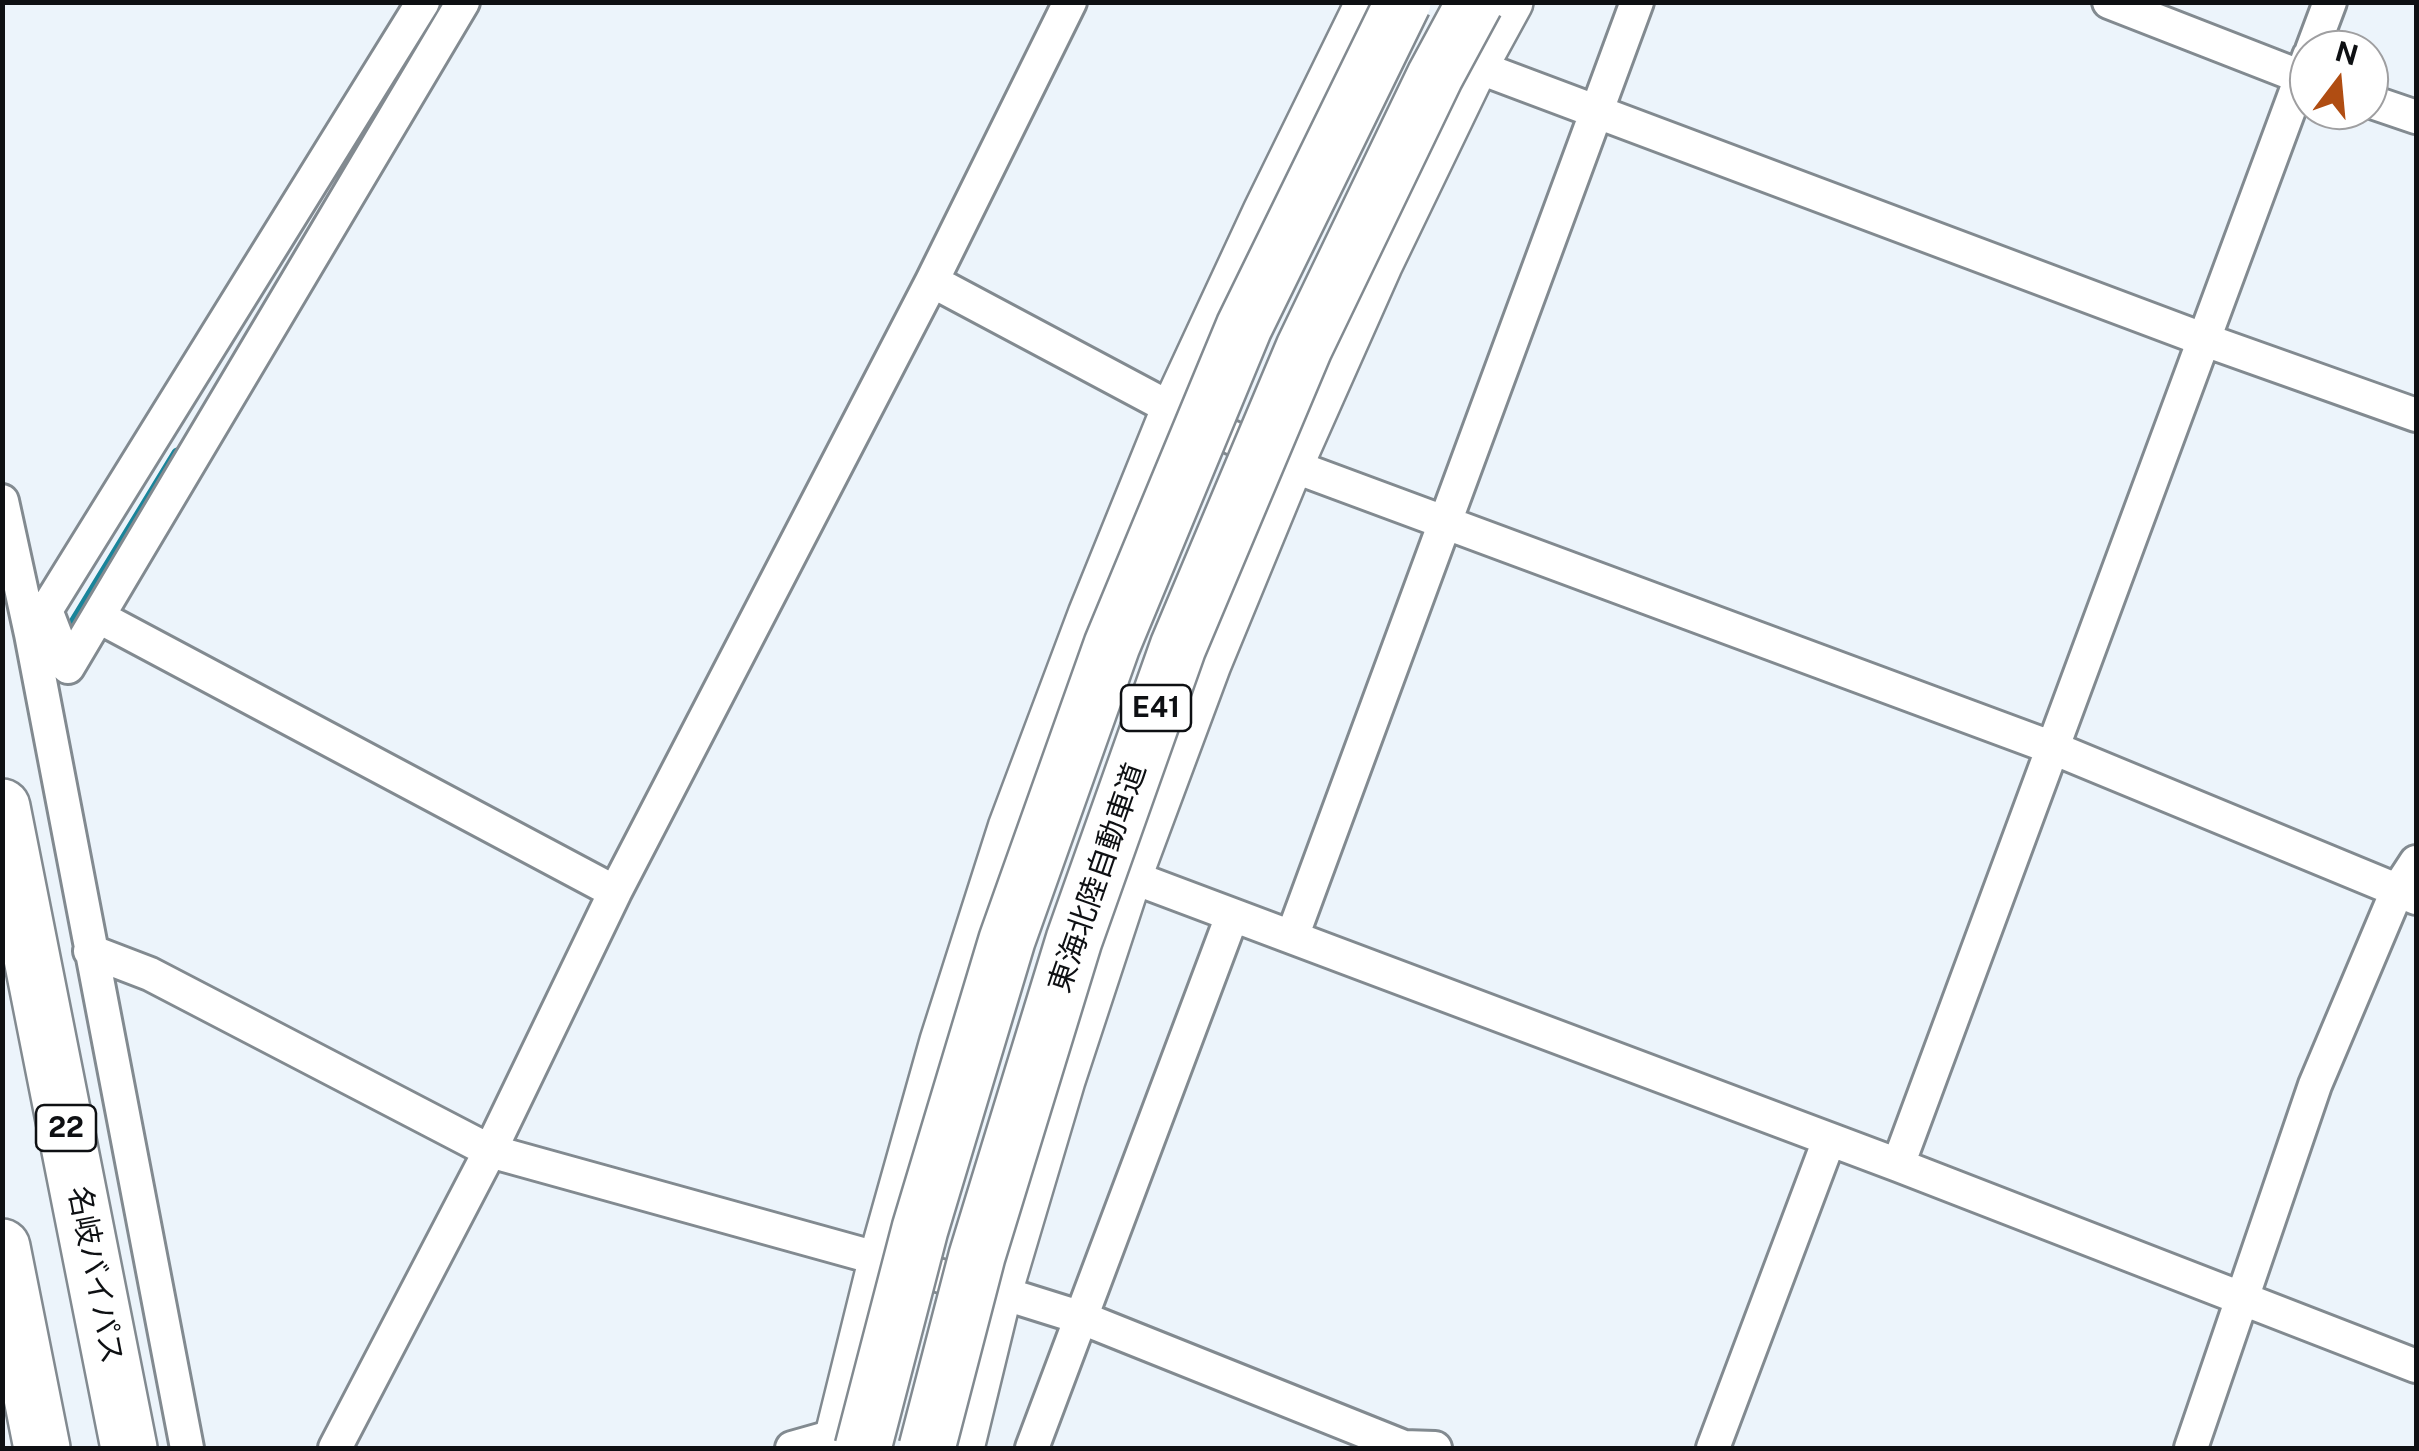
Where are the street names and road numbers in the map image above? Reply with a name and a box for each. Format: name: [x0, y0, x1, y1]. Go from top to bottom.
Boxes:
road number: E41: [1121, 685, 1191, 731]
street label: 東海北陸自動車道: [1042, 759, 1154, 997]
road number: 22: [36, 1105, 96, 1151]
street label: 名岐バイパス: [60, 1183, 130, 1367]

